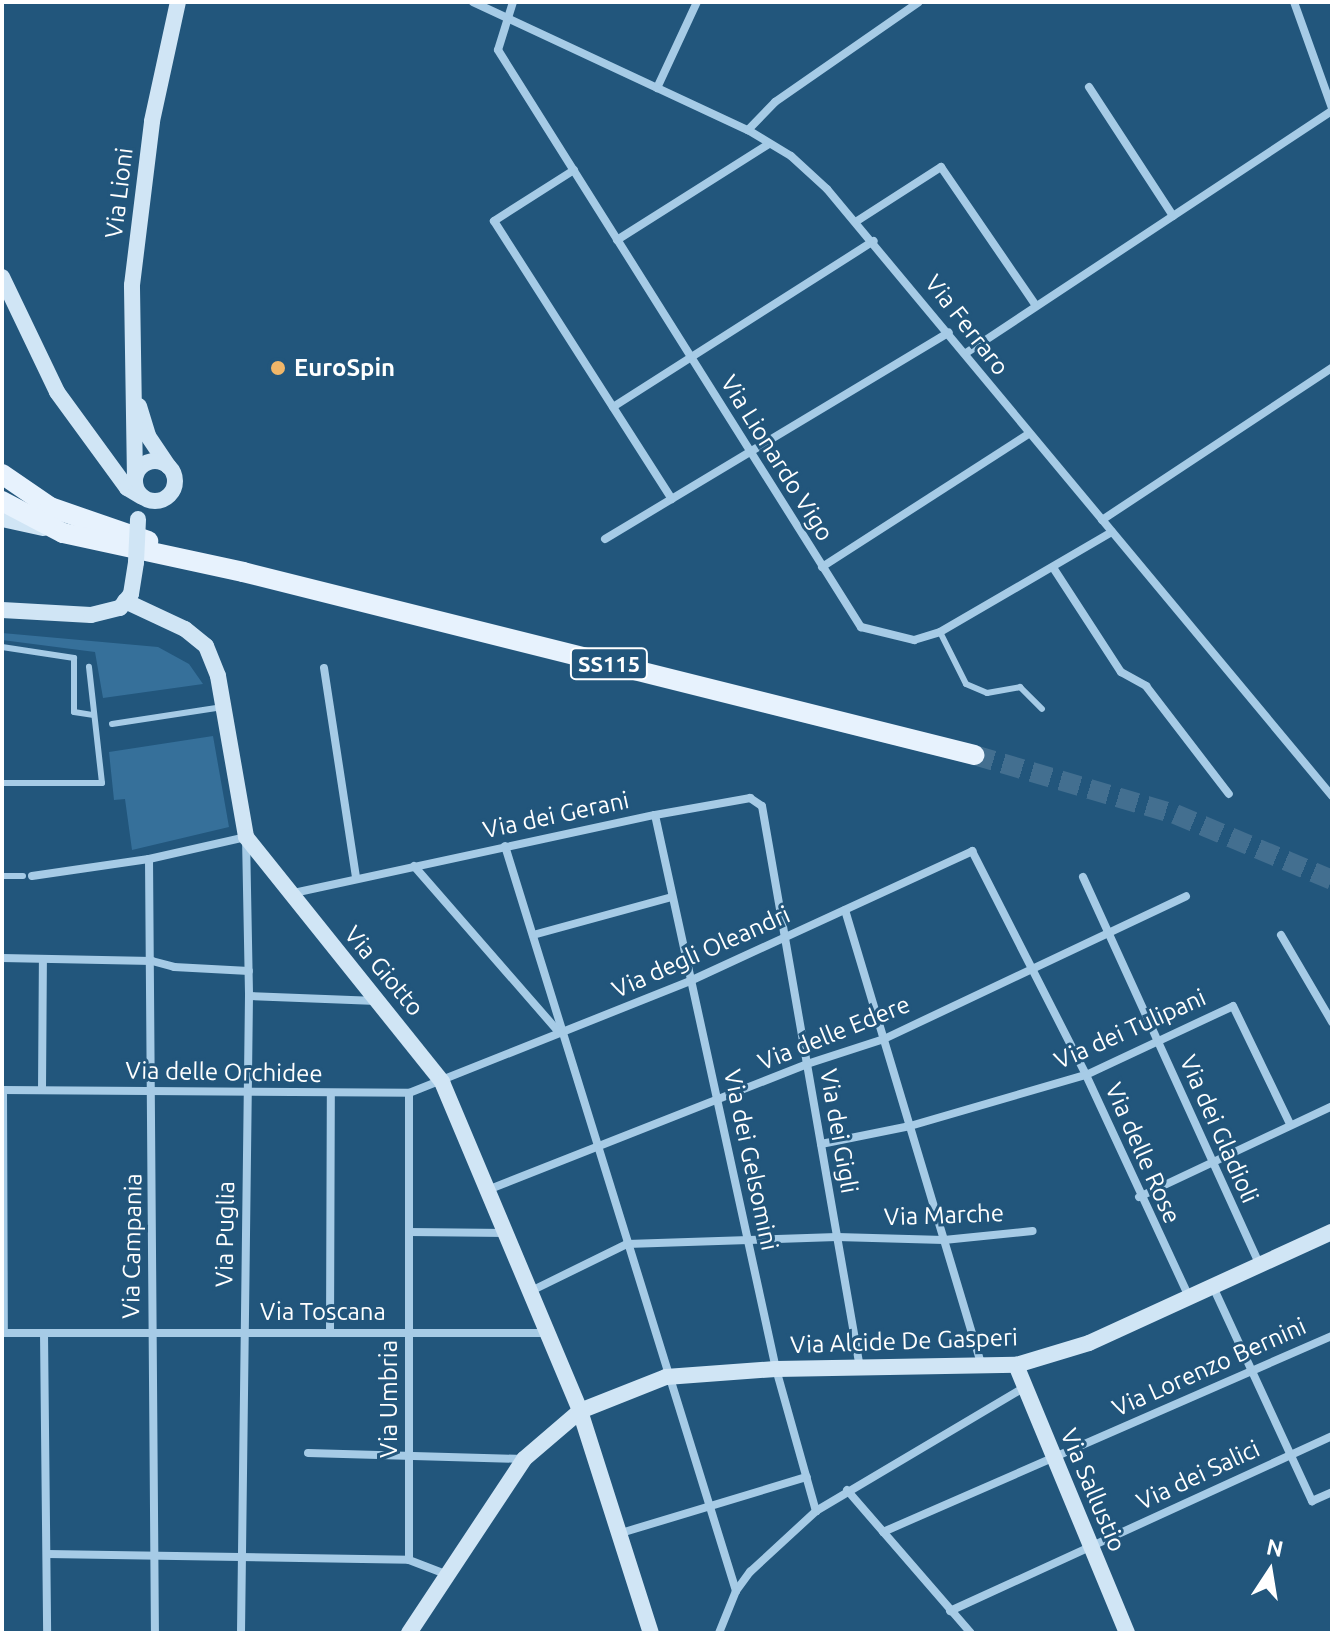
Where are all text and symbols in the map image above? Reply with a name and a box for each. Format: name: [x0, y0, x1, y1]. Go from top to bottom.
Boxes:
street label: Via Lioni: [99, 146, 139, 240]
street label: Via Ferraro: [919, 269, 1015, 381]
place label: EuroSpin: [294, 354, 395, 382]
marker: EuroSpin: [269, 359, 287, 377]
street label: Via Lionardo Vigo: [714, 370, 840, 546]
road number: SS115: [569, 646, 649, 682]
street label: Via dei Gerani: [480, 785, 632, 845]
street label: Via degli Oleandri: [608, 900, 794, 1004]
street label: Via Giotto: [338, 920, 430, 1022]
street label: Via dei Tulipani: [1050, 983, 1210, 1075]
street label: Via delle Edere: [754, 989, 914, 1077]
street label: Via dei Gladioli: [1174, 1051, 1264, 1207]
street label: Via delle Orchidee: [125, 1056, 323, 1088]
street label: Via dei Gigli: [814, 1066, 864, 1196]
street label: Via dei Gelsomini: [718, 1067, 784, 1253]
street label: Via delle Rose: [1099, 1078, 1187, 1228]
street label: Via Campania: [116, 1173, 148, 1319]
street label: Via Puglia: [210, 1181, 240, 1287]
street label: Via Marche: [884, 1199, 1004, 1231]
street label: Via Toscana: [260, 1298, 386, 1326]
street label: Via Lorenzo Bernini: [1108, 1311, 1310, 1423]
street label: Via Alcide De Gasperi: [790, 1323, 1018, 1359]
street label: Via Umbria: [375, 1340, 403, 1458]
street label: Via Sallustio: [1054, 1424, 1132, 1556]
street label: Via dei Salici: [1132, 1434, 1264, 1516]
north arrow: [1230, 1531, 1310, 1611]
text: N: [1264, 1533, 1286, 1561]

